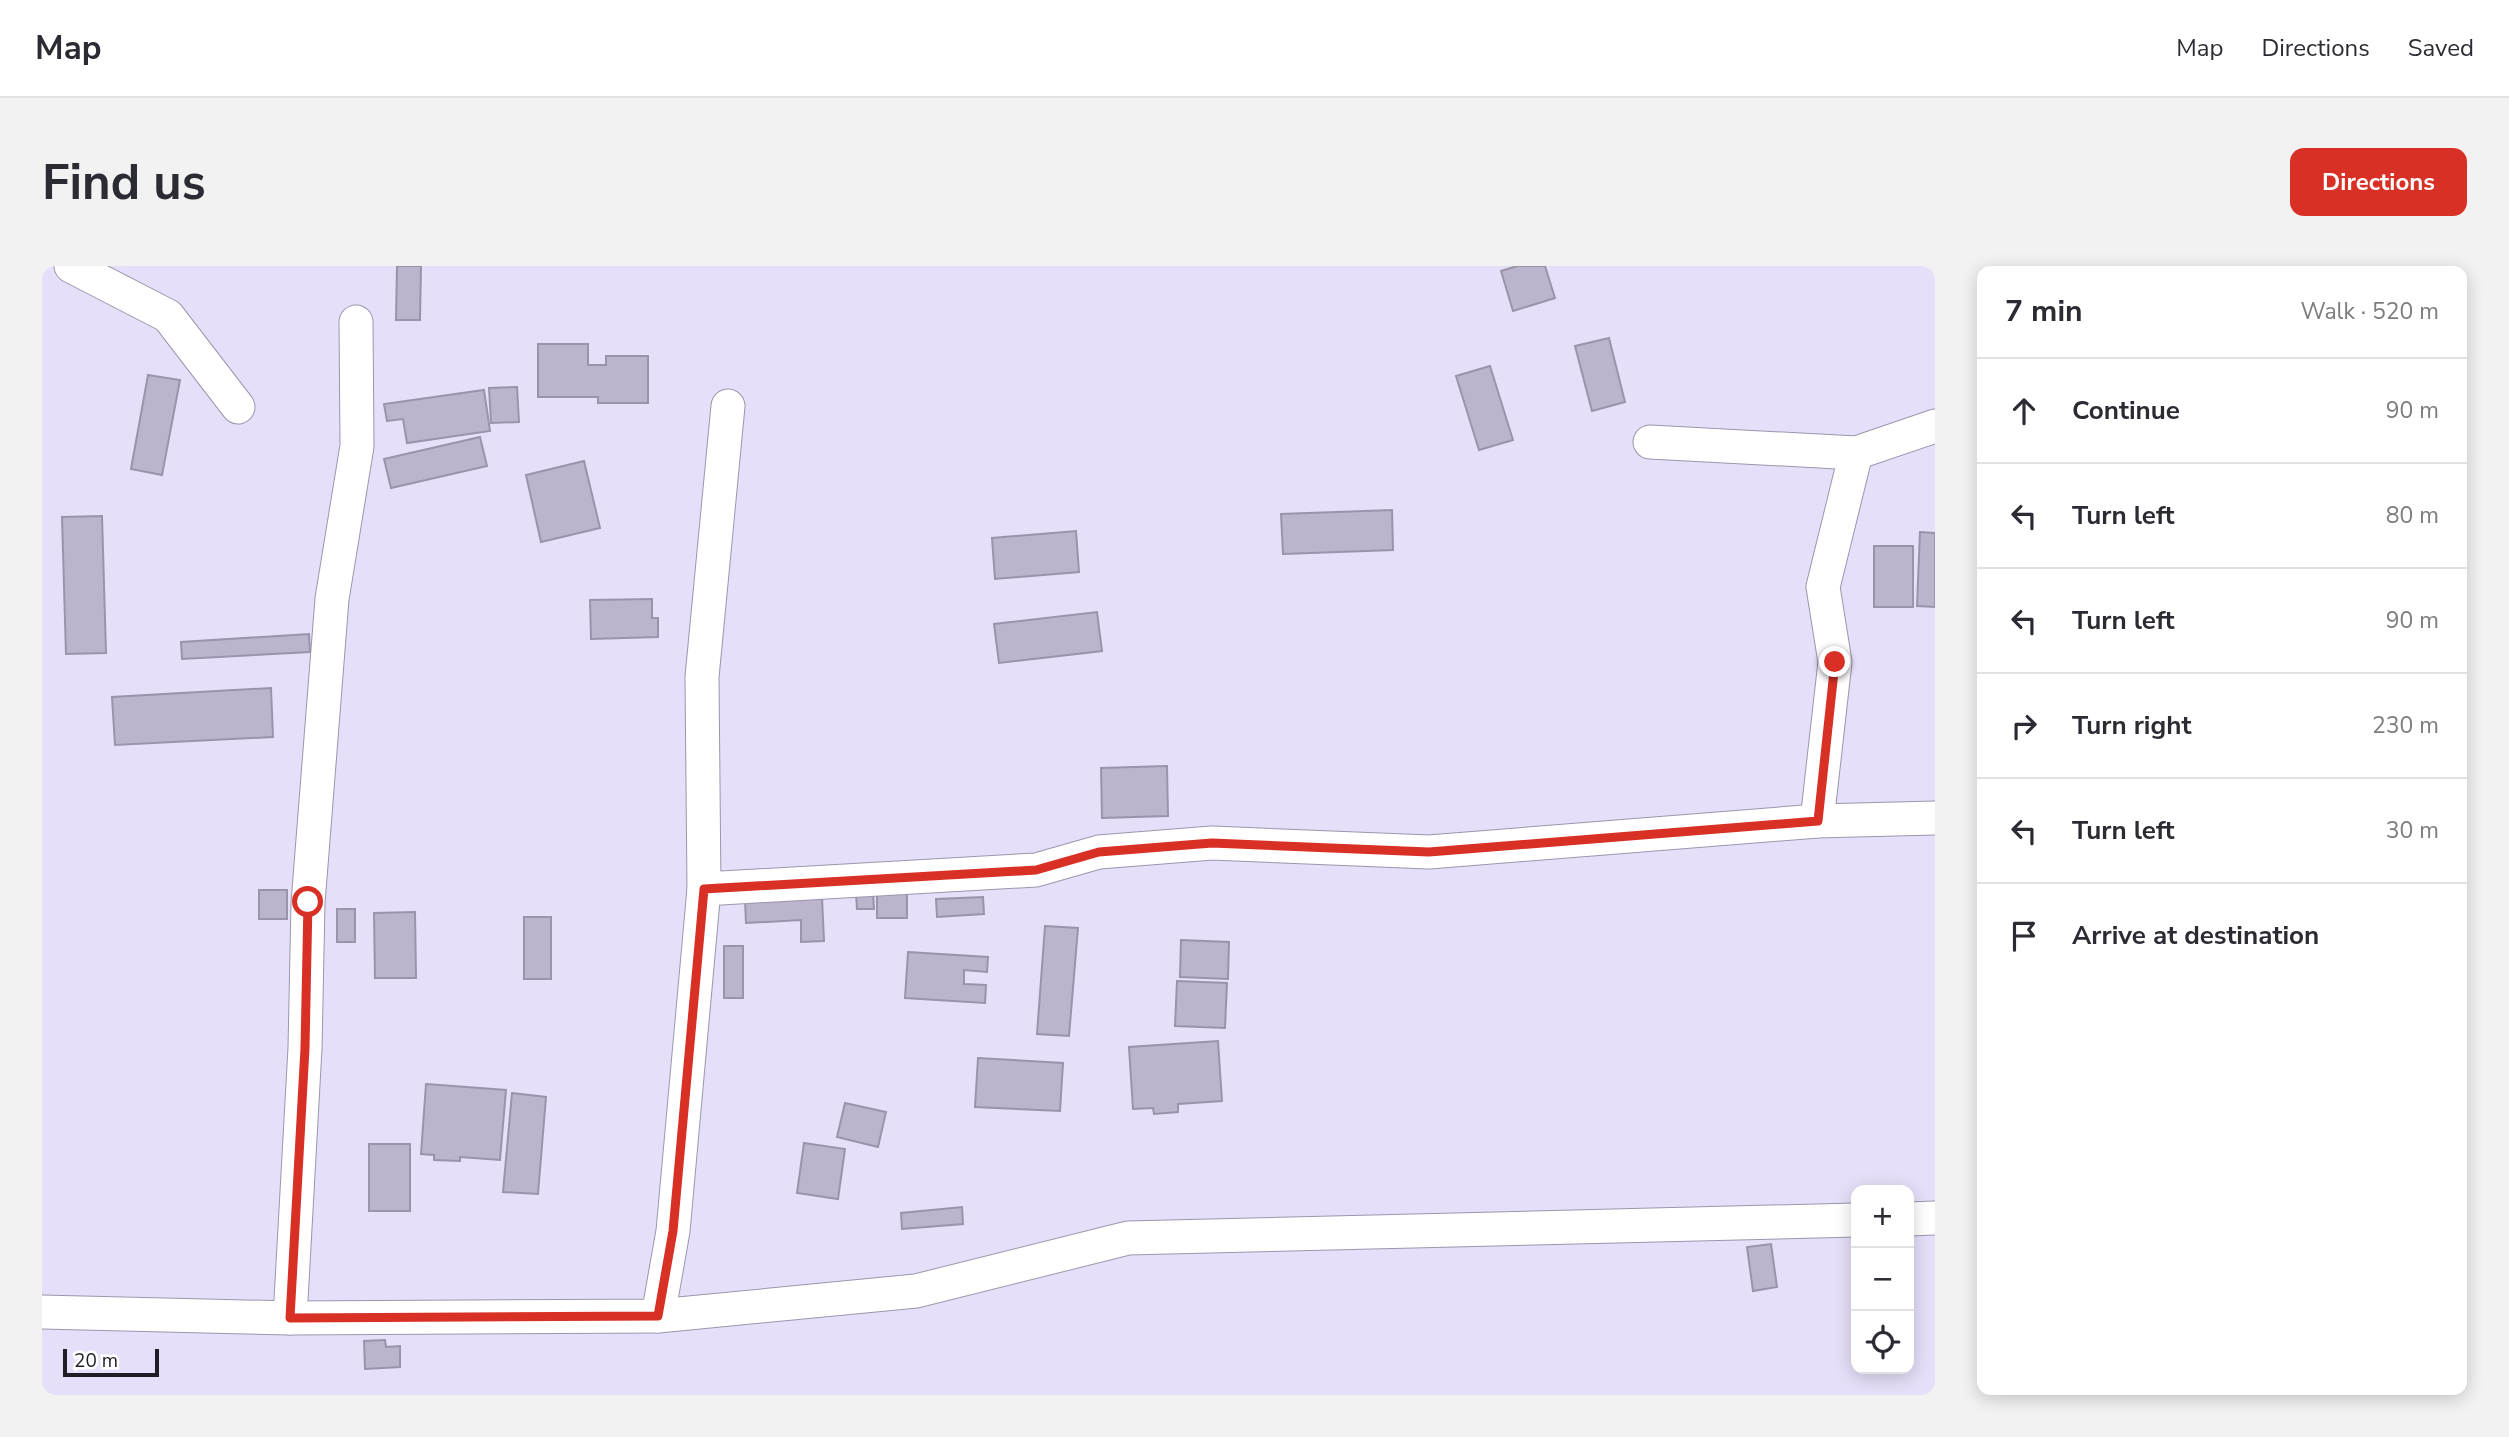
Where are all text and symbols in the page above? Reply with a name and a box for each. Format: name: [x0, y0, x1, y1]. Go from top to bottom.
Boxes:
text: Map: [35, 26, 102, 71]
text: Map: [2176, 32, 2223, 64]
text: Directions: [2261, 32, 2370, 64]
text: Saved: [2408, 32, 2474, 64]
button: Directions: [2290, 148, 2467, 216]
text: Find us: [42, 149, 206, 216]
text: 7 min: [2005, 291, 2083, 332]
text: Walk · 520 m: [2300, 296, 2439, 327]
icon: ahead: [2005, 392, 2043, 430]
text: Continue: [2072, 393, 2180, 428]
text: 90 m: [2386, 395, 2439, 426]
icon: left: [2005, 497, 2043, 535]
text: Turn left: [2072, 498, 2175, 533]
text: 80 m: [2386, 500, 2439, 531]
icon: left: [2005, 602, 2043, 640]
text: Turn left: [2072, 603, 2175, 638]
text: 90 m: [2386, 605, 2439, 636]
route end: [1819, 646, 1850, 677]
icon: right: [2005, 707, 2043, 745]
text: Turn right: [2072, 708, 2191, 743]
text: 230 m: [2372, 710, 2439, 741]
icon: left: [2005, 812, 2043, 850]
text: Turn left: [2072, 813, 2175, 848]
text: 30 m: [2386, 815, 2439, 846]
route start: [292, 886, 323, 917]
icon: arrive: [2005, 917, 2043, 955]
text: Arrive at destination: [2072, 918, 2319, 953]
map controls: [1851, 1185, 1914, 1374]
button: +: [1851, 1185, 1914, 1248]
button: −: [1851, 1248, 1914, 1311]
button: locate: [1851, 1311, 1914, 1374]
scale bar: [63, 1346, 159, 1378]
text: 20 m: [74, 1348, 118, 1374]

